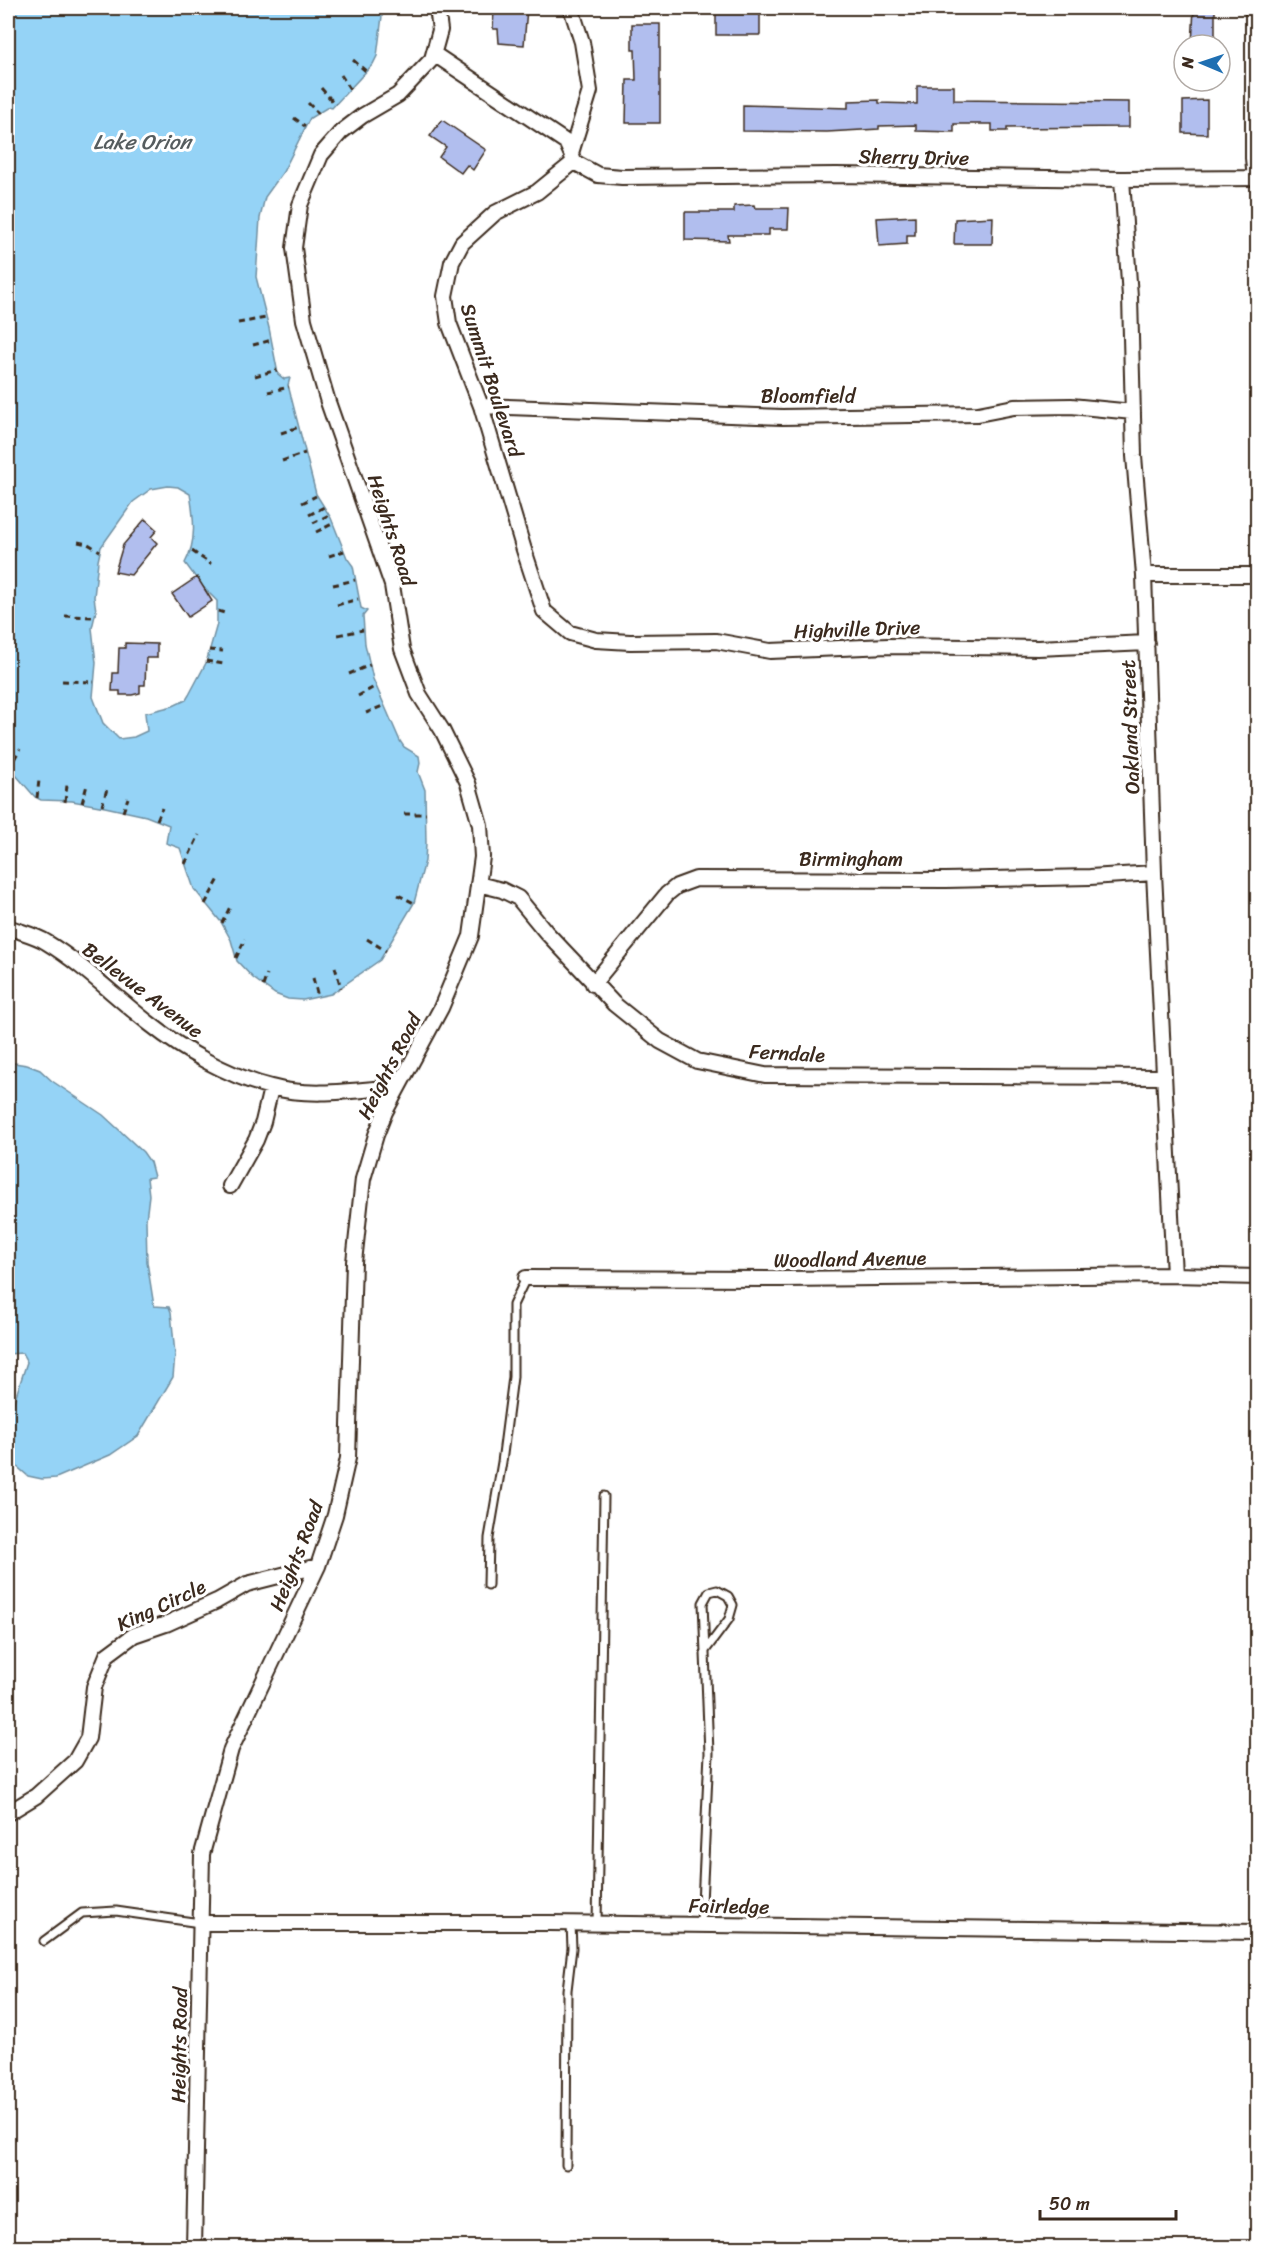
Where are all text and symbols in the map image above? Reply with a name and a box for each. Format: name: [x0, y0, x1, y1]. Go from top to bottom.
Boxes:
north arrow: [1172, 33, 1232, 93]
text: N: [1173, 56, 1202, 70]
water label: Lake Orion: [93, 123, 193, 161]
street label: Sherry Drive: [858, 139, 970, 176]
street label: Summit Boulevard: [450, 299, 533, 463]
street label: Bloomfield: [761, 379, 857, 414]
street label: Heights Road: [357, 470, 427, 592]
street label: Highville Drive: [793, 610, 921, 649]
street label: Oakland Street: [1111, 659, 1150, 795]
street label: Birmingham: [799, 842, 903, 877]
street label: Bellevue Avenue: [74, 933, 211, 1048]
street label: Heights Road: [348, 1005, 432, 1126]
street label: Ferndale: [748, 1034, 826, 1073]
street label: Woodland Avenue: [773, 1241, 927, 1278]
street label: Heights Road: [259, 1494, 334, 1617]
street label: King Circle: [111, 1569, 212, 1641]
street label: Fairledge: [688, 1888, 770, 1925]
street label: Heights Road: [161, 1985, 198, 2103]
scale bar: [1040, 2183, 1176, 2221]
text: 50 m: [1049, 2188, 1090, 2220]

